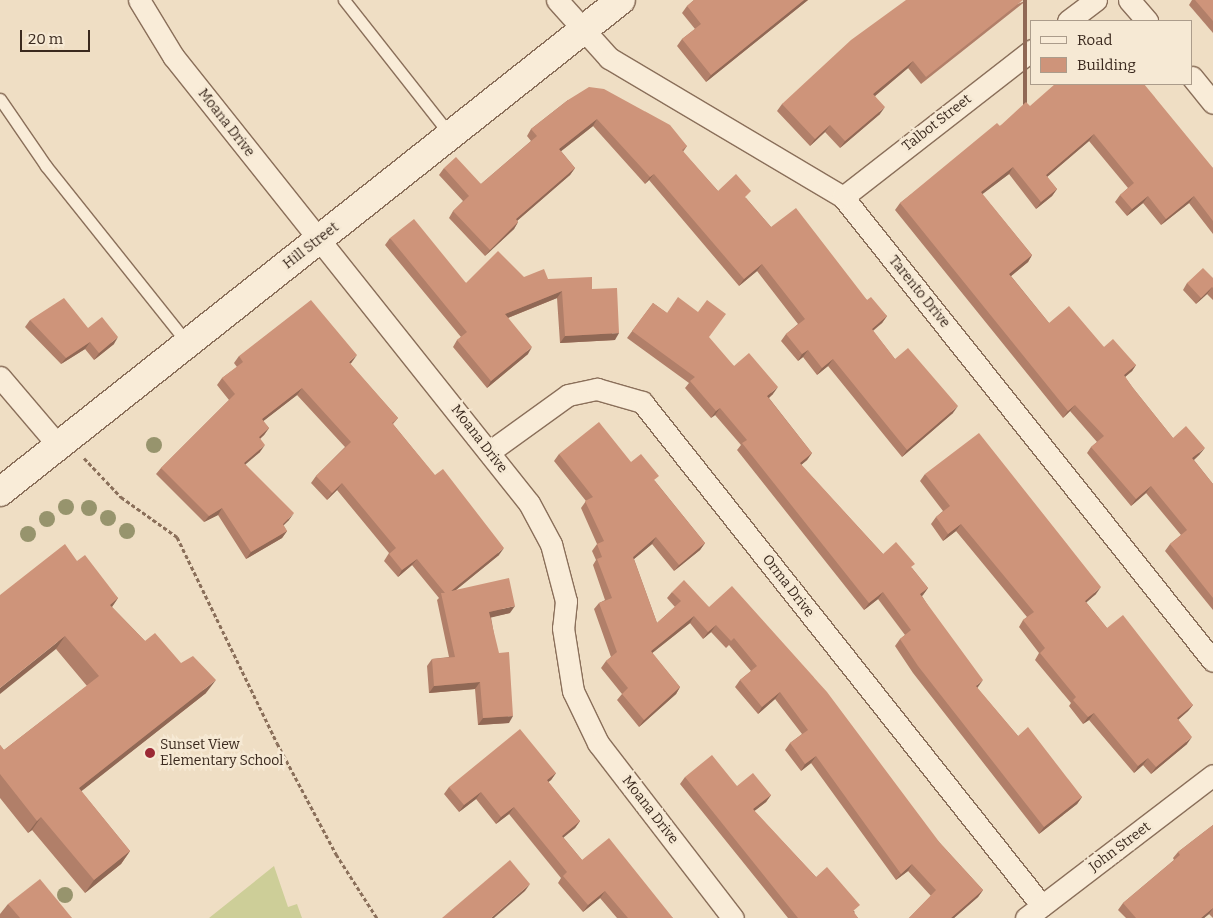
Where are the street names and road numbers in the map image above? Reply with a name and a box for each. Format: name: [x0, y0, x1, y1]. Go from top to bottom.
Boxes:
street label: Moana Drive: [194, 86, 258, 160]
street label: Talbot Street: [899, 91, 975, 155]
street label: Hill Street: [280, 219, 342, 273]
street label: Tarento Drive: [885, 253, 953, 331]
street label: Moana Drive: [447, 402, 511, 476]
street label: Orma Drive: [758, 551, 818, 621]
street label: Moana Drive: [618, 773, 682, 847]
street label: John Street: [1086, 819, 1154, 875]

